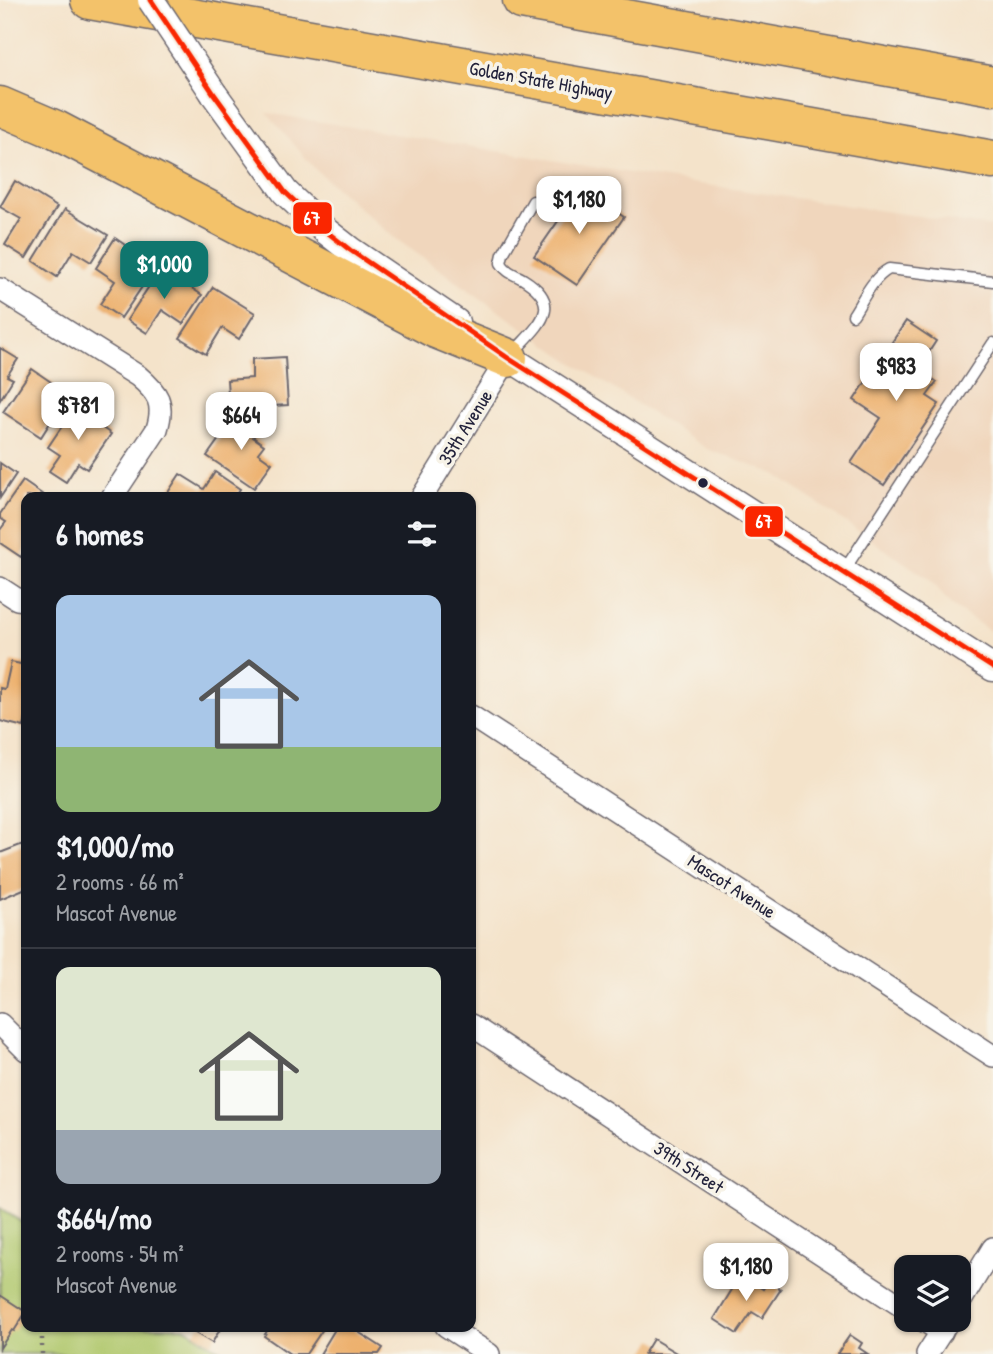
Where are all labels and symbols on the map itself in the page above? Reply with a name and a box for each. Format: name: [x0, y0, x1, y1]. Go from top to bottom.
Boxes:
street label: Golden State Highway: [467, 55, 615, 105]
pin: $1,180: [522, 176, 636, 236]
line badge: 67: [292, 201, 333, 235]
text: 67: [304, 205, 321, 231]
pin: $1,000: [107, 242, 221, 301]
pin: $983: [855, 344, 937, 403]
pin: $781: [37, 382, 119, 442]
street label: 35th Avenue: [432, 384, 498, 469]
pin: $664: [200, 392, 282, 452]
unlabelled marker: [696, 476, 710, 490]
line badge: 67: [744, 505, 784, 538]
text: 67: [756, 508, 773, 534]
street label: Mascot Avenue: [683, 848, 781, 924]
street label: 39th Street: [649, 1135, 729, 1200]
pin: $1,180: [689, 1244, 803, 1303]

